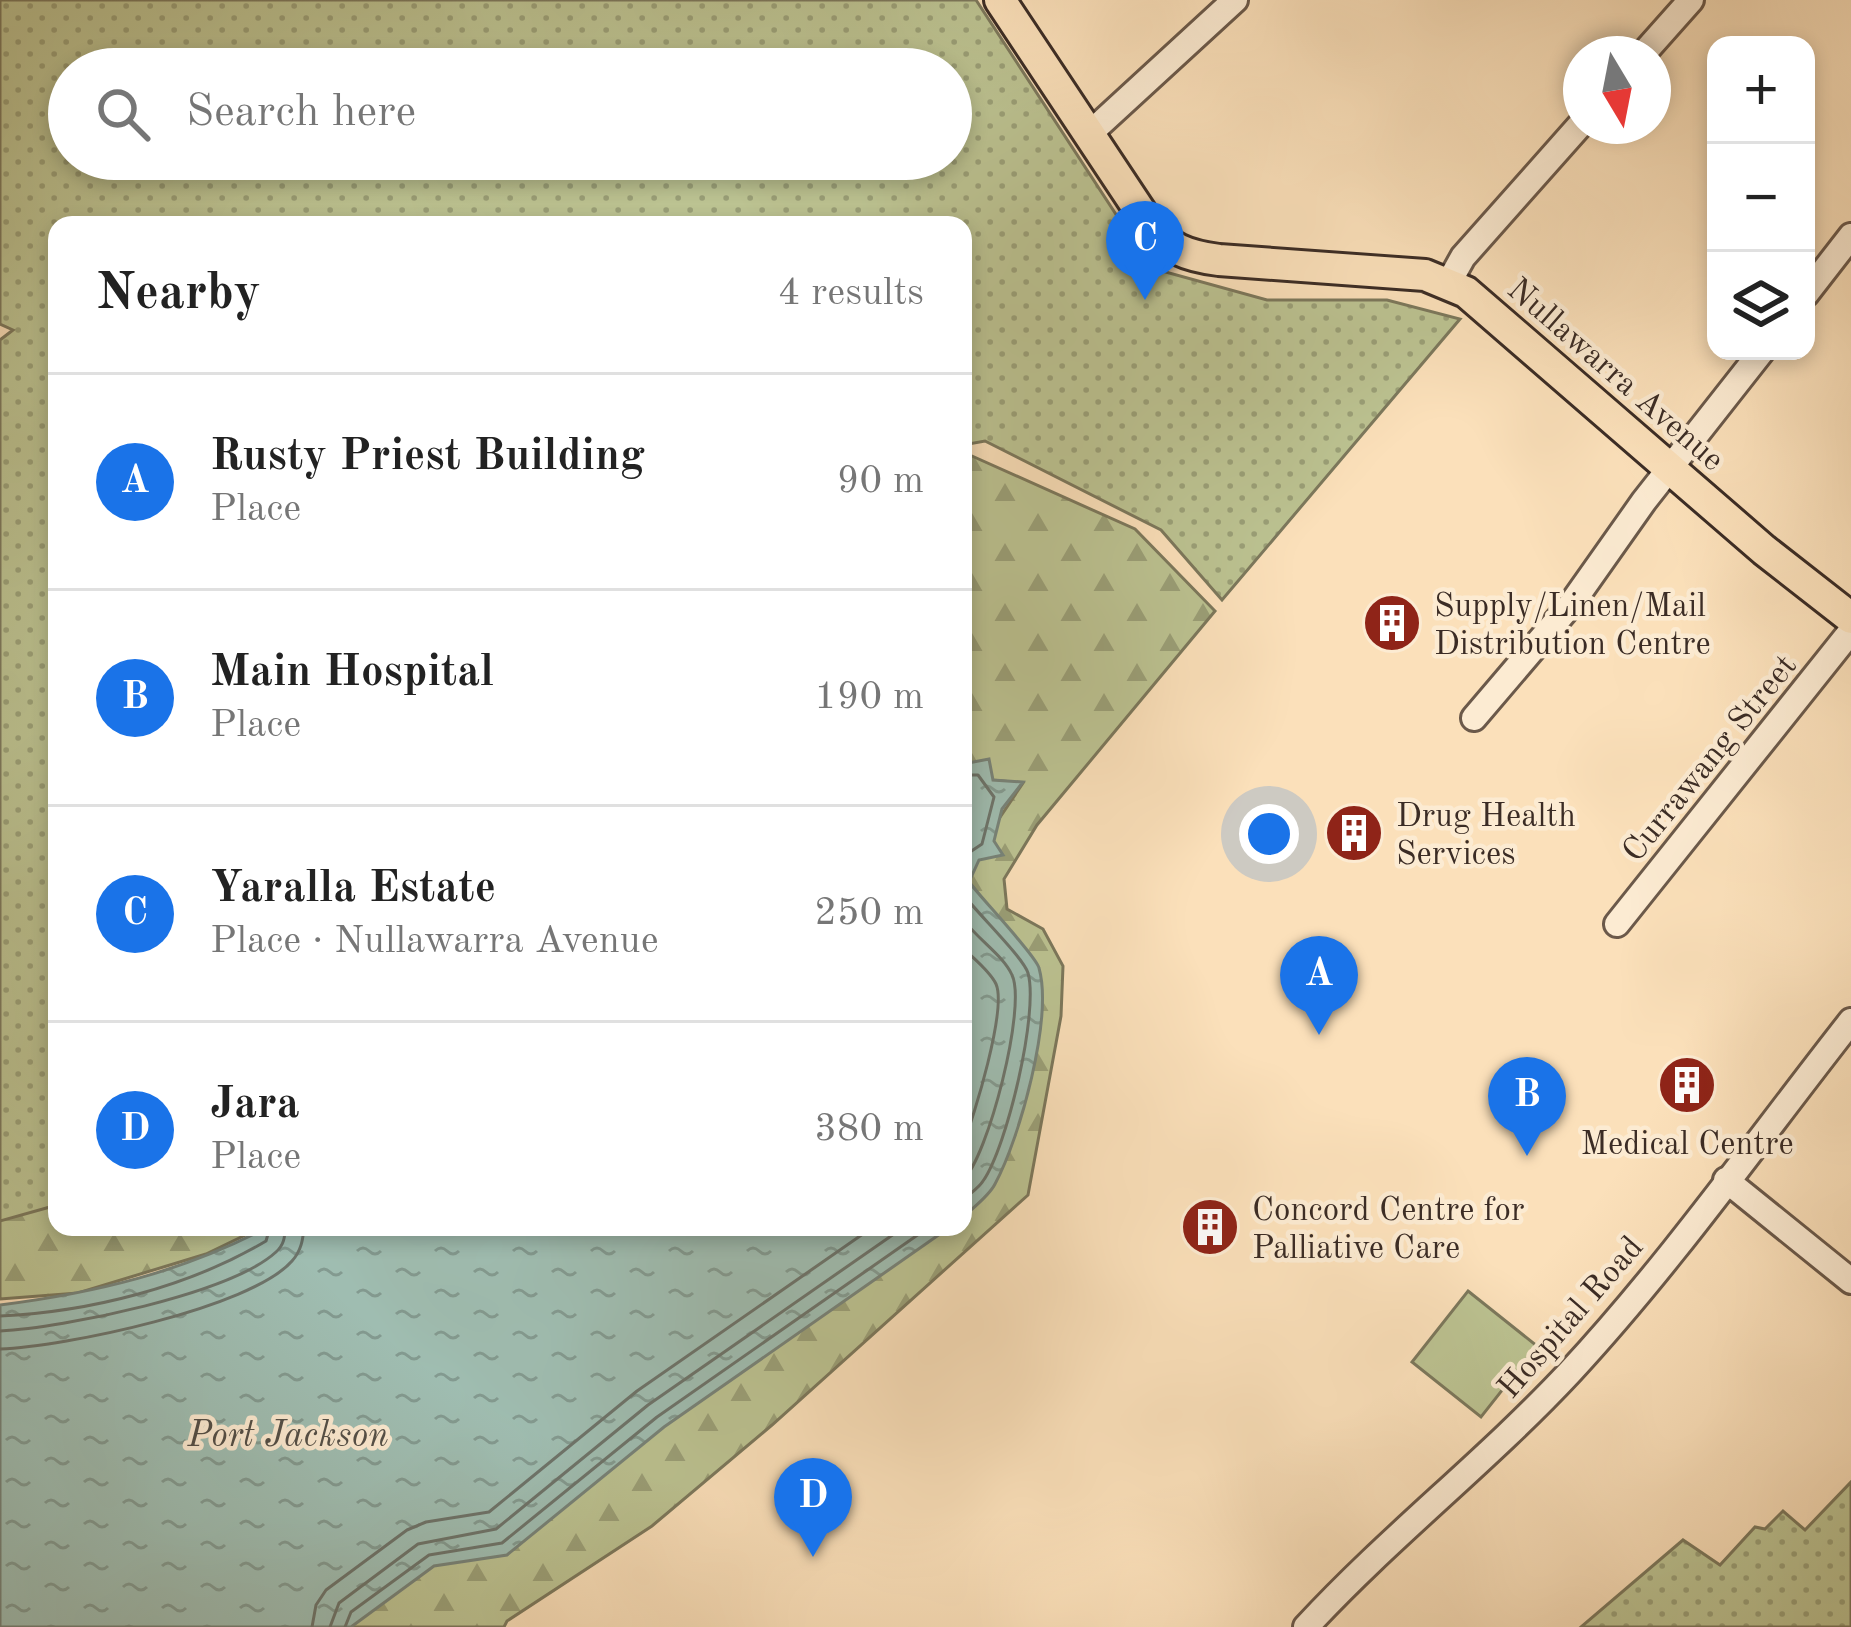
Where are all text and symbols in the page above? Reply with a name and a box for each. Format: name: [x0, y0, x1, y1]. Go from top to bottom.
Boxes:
north arrow: [1563, 36, 1671, 144]
map controls: [1707, 36, 1815, 360]
button: +: [1707, 36, 1815, 144]
search box: [48, 48, 972, 180]
icon: search: [90, 81, 156, 147]
text: Search here: [186, 91, 416, 136]
button: −: [1707, 144, 1815, 252]
pin: C: [1106, 201, 1184, 300]
button: layers: [1707, 252, 1815, 360]
text: Nearby: [96, 269, 261, 320]
street label: Nullawarra Avenue: [1500, 273, 1729, 478]
text: 4 results: [778, 274, 924, 313]
text: Rusty Priest Building: [210, 435, 645, 480]
text: A: [120, 462, 150, 501]
text: 90 m: [837, 462, 924, 501]
text: Place: [210, 490, 301, 529]
place label: Supply/Linen/Mail Distribution Centre: [1434, 591, 1711, 662]
building icon: Supply/Linen/Mail Distribution Centre: [1361, 592, 1423, 654]
street label: Currawang Street: [1618, 650, 1804, 869]
text: Main Hospital: [210, 651, 494, 696]
text: B: [121, 678, 149, 717]
text: 190 m: [814, 678, 924, 717]
text: Place: [210, 706, 301, 745]
place label: Drug Health Services: [1396, 801, 1576, 872]
building icon: Drug Health Services: [1323, 802, 1385, 864]
your location: [1239, 804, 1299, 864]
text: Yaralla Estate: [210, 867, 496, 912]
text: C: [122, 894, 148, 933]
text: 250 m: [814, 894, 924, 933]
text: Place · Nullawarra Avenue: [210, 922, 659, 961]
pin: A: [1280, 936, 1358, 1035]
building icon: Medical Centre: [1656, 1054, 1718, 1116]
pin: B: [1488, 1057, 1566, 1156]
text: Jara: [210, 1083, 300, 1128]
text: D: [120, 1110, 150, 1149]
text: 380 m: [814, 1110, 924, 1149]
place label: Medical Centre: [1580, 1129, 1794, 1162]
text: Place: [210, 1138, 301, 1177]
place label: Concord Centre for Palliative Care: [1252, 1195, 1524, 1266]
building icon: Concord Centre for Palliative Care: [1179, 1196, 1241, 1258]
street label: Hospital Road: [1493, 1231, 1650, 1405]
water label: Port Jackson: [186, 1419, 389, 1455]
pin: D: [774, 1458, 852, 1557]

